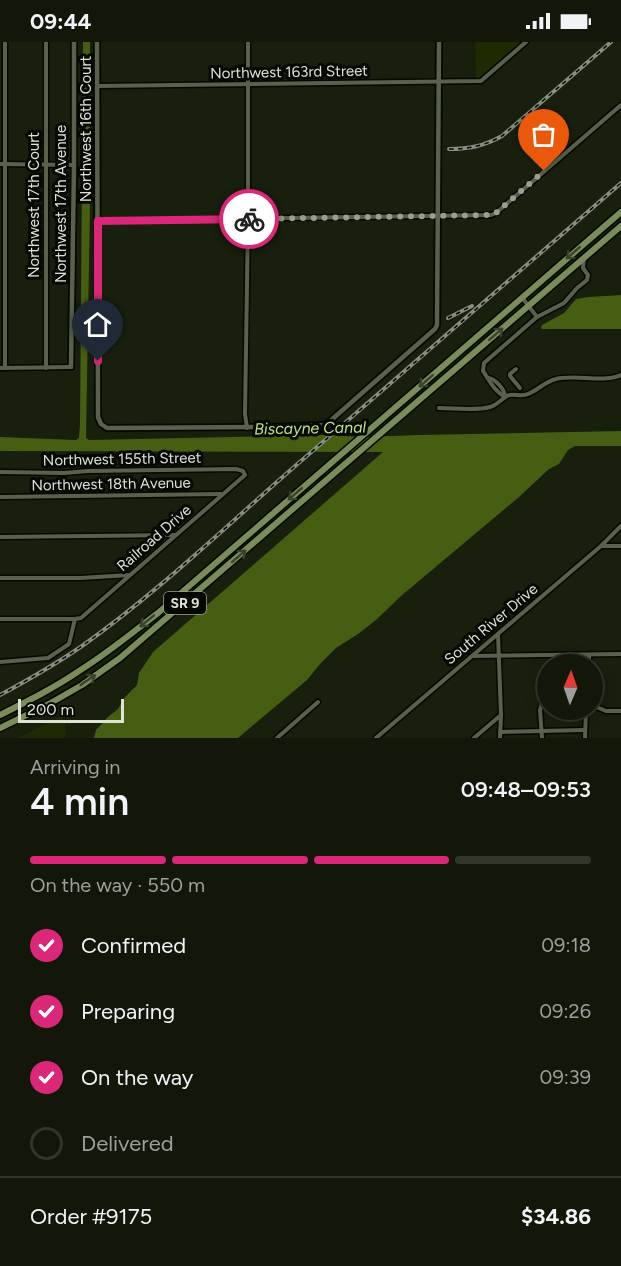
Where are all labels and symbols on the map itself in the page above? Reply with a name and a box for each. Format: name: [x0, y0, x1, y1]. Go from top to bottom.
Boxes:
street label: Northwest 16th Court: [77, 55, 95, 202]
street label: Northwest 163rd Street: [210, 62, 368, 82]
pin: [518, 109, 569, 171]
street label: Northwest 17th Avenue: [52, 125, 70, 283]
street label: Northwest 17th Court: [25, 132, 43, 278]
courier: [219, 189, 279, 249]
one-way arrow: [566, 246, 581, 260]
pin: [72, 299, 123, 361]
one-way arrow: [488, 327, 503, 341]
one-way arrow: [419, 374, 434, 388]
water label: Biscayne Canal: [254, 418, 367, 438]
street label: Northwest 155th Street: [43, 449, 202, 469]
street label: Northwest 18th Avenue: [31, 474, 191, 494]
one-way arrow: [288, 487, 303, 501]
street label: Railroad Drive: [113, 501, 195, 575]
one-way arrow: [231, 550, 247, 563]
street label: South River Drive: [441, 580, 541, 668]
road number: SR 9: [164, 592, 206, 614]
one-way arrow: [140, 614, 155, 628]
north arrow: [537, 654, 603, 720]
one-way arrow: [79, 674, 96, 686]
scale bar: [18, 696, 124, 724]

